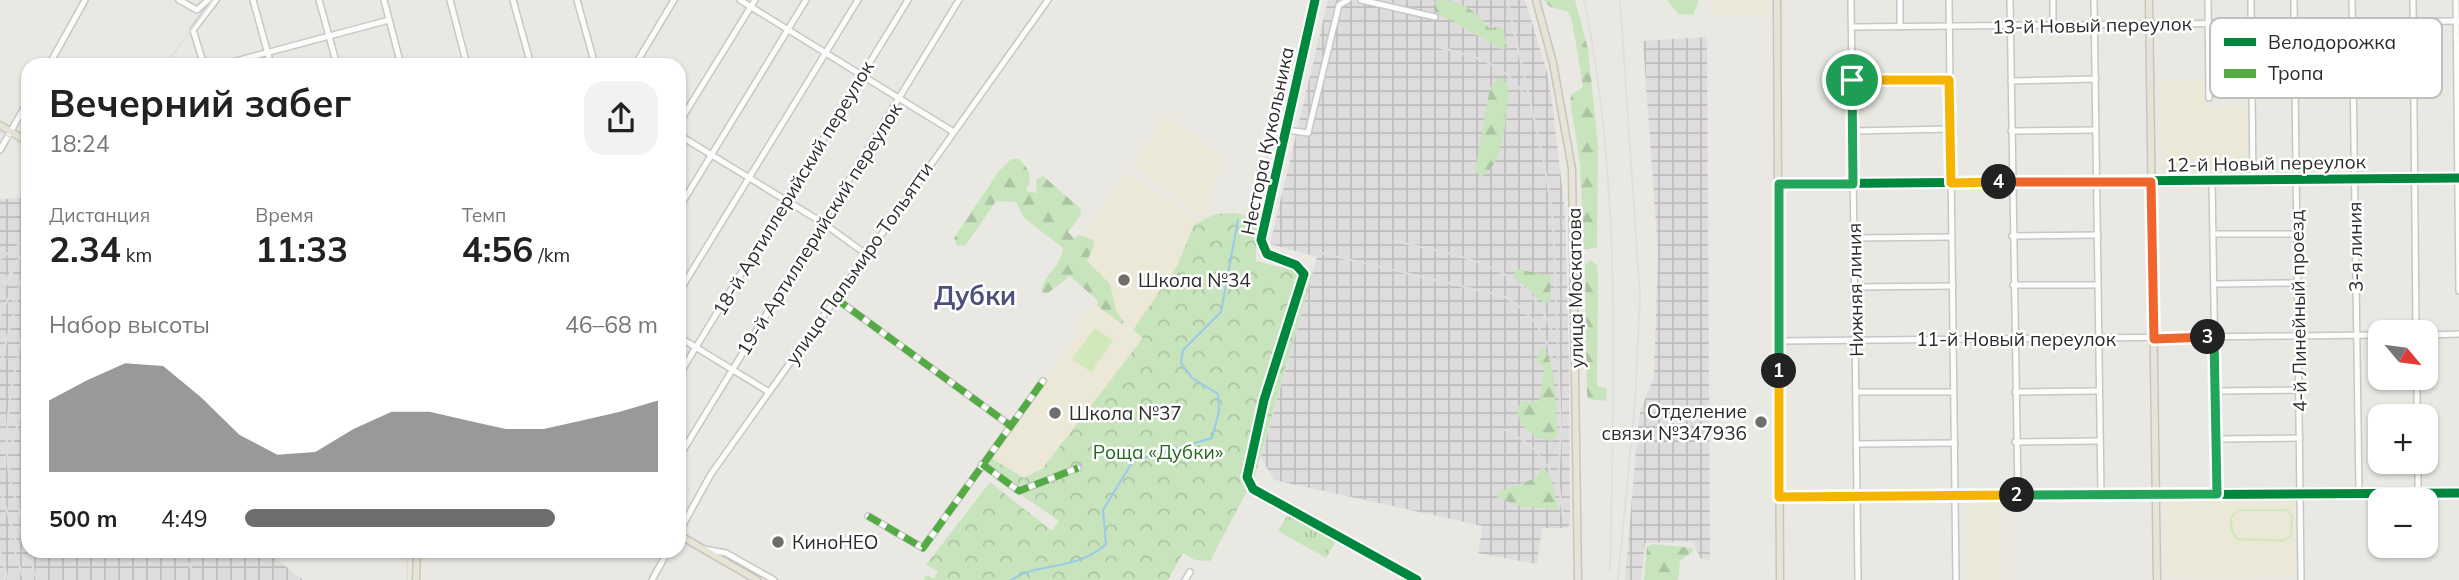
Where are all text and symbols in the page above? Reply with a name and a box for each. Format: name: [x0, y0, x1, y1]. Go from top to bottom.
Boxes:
street label: 13-й Новый переулок: [1992, 11, 2193, 39]
legend: [2210, 18, 2442, 98]
text: Велодорожка: [2268, 30, 2396, 54]
street label: Нестора Кукольника: [1235, 45, 1299, 237]
pin: [1822, 50, 1882, 110]
street label: 18-й Артиллерийский переулок: [707, 56, 879, 320]
icon: arrive: [1833, 61, 1871, 99]
text: Тропа: [2268, 61, 2324, 85]
text: Вечерний забег: [49, 79, 351, 127]
button: share: [584, 81, 658, 155]
street label: 19-й Артиллерийский переулок: [731, 98, 907, 360]
text: 18:24: [49, 129, 109, 158]
street label: 12-й Новый переулок: [2166, 149, 2367, 177]
street label: улица Пальмиро Тольятти: [780, 157, 938, 369]
pin: 4: [1982, 164, 2016, 200]
text: 4: [1993, 169, 2004, 193]
street label: 3-я линия: [2342, 202, 2368, 292]
text: Дистанция: [49, 203, 150, 227]
text: Время: [255, 203, 314, 227]
text: Темп: [462, 203, 506, 227]
street label: улица Москатова: [1562, 207, 1588, 369]
street label: 4-й Линейный проезд: [2284, 209, 2312, 412]
street label: Нижняя линия: [1842, 223, 1868, 357]
text: 2.34: [49, 227, 121, 271]
text: 11:33: [255, 227, 348, 271]
text: 4:56: [462, 227, 533, 271]
text: km: [121, 243, 152, 267]
text: /km: [533, 243, 570, 267]
place label: Школа №34: [1138, 268, 1251, 292]
marker: Школа №34: [1116, 272, 1132, 288]
district label: Дубки: [934, 279, 1016, 312]
text: Набор высоты: [49, 310, 210, 339]
text: 46–68 m: [565, 310, 658, 339]
pin: 3: [2190, 320, 2226, 354]
north arrow: [2368, 320, 2438, 390]
map controls: [2368, 320, 2438, 558]
text: 3: [2202, 324, 2213, 348]
street label: 11-й Новый переулок: [1916, 327, 2117, 351]
pin: 1: [1762, 354, 1796, 388]
text: 1: [1773, 358, 1784, 382]
place label: Отделение связи №347936: [1601, 399, 1747, 445]
place label: Школа №37: [1069, 401, 1182, 425]
button: +: [2368, 404, 2438, 474]
marker: Школа №37: [1047, 405, 1063, 421]
marker: Отделение связи №347936: [1753, 414, 1769, 430]
park label: Роща «Дубки»: [1093, 440, 1223, 464]
pin: 2: [2000, 477, 2035, 512]
text: 2: [2011, 482, 2022, 506]
button: −: [2368, 488, 2438, 558]
text: 500 m: [49, 504, 117, 533]
text: 4:49: [161, 504, 208, 533]
place label: КиноНЕО: [792, 530, 879, 554]
marker: КиноНЕО: [770, 534, 786, 550]

